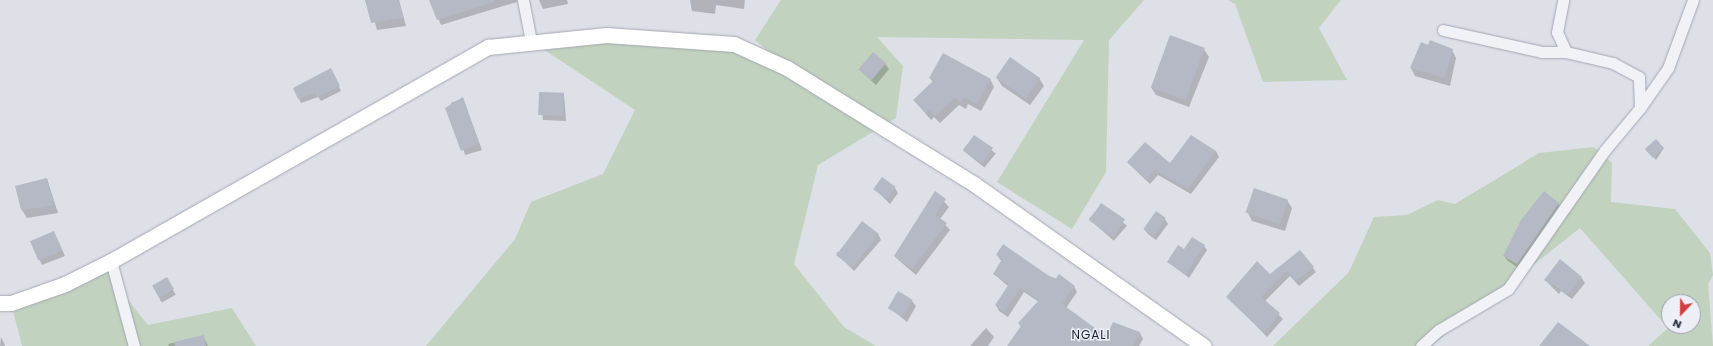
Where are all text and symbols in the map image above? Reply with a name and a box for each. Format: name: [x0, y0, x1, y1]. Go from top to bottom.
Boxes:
north arrow: [1661, 294, 1701, 334]
text: N: [1670, 315, 1684, 333]
district label: NGALI: [1072, 328, 1110, 342]

